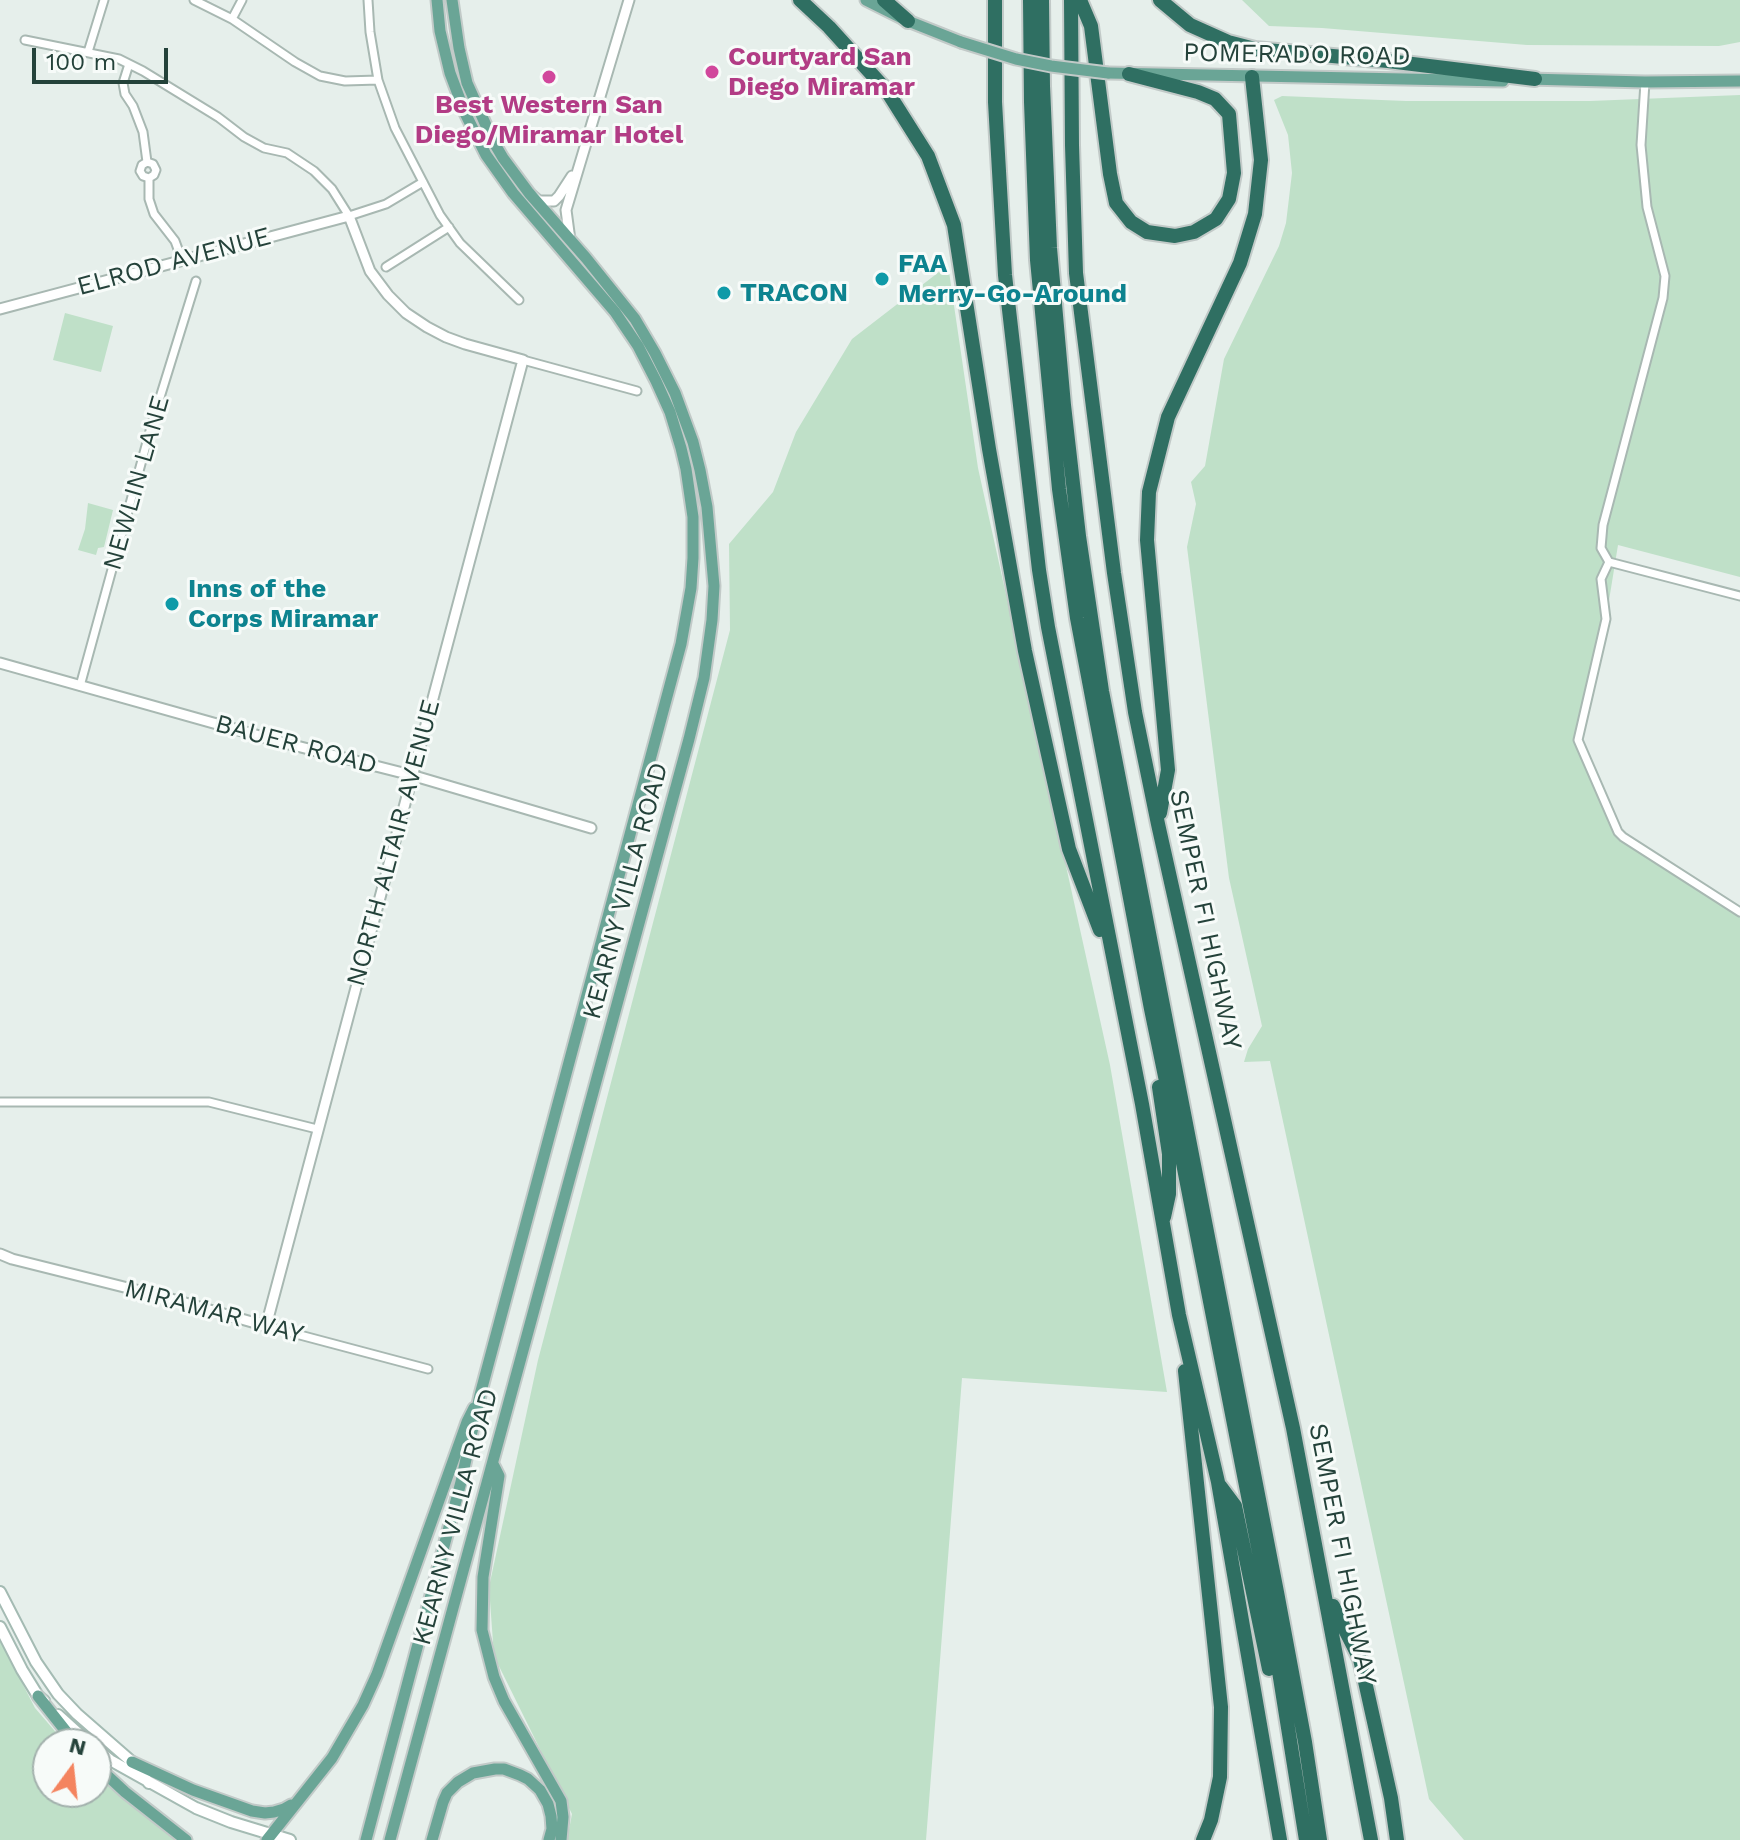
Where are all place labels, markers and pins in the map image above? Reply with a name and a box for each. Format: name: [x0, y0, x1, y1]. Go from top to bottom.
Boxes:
place label: Courtyard San Diego Miramar: [728, 41, 915, 102]
marker: Courtyard San Diego Miramar: [703, 63, 721, 81]
marker: Best Western San Diego/Miramar Hotel: [540, 68, 558, 86]
place label: Best Western San Diego/Miramar Hotel: [415, 89, 683, 150]
place label: FAA Merry-Go-Around: [898, 248, 1127, 310]
marker: FAA Merry-Go-Around: [873, 270, 891, 288]
place label: TRACON: [740, 277, 848, 309]
marker: TRACON: [715, 284, 733, 302]
place label: Inns of the Corps Miramar: [188, 573, 378, 634]
marker: Inns of the Corps Miramar: [163, 595, 181, 613]

